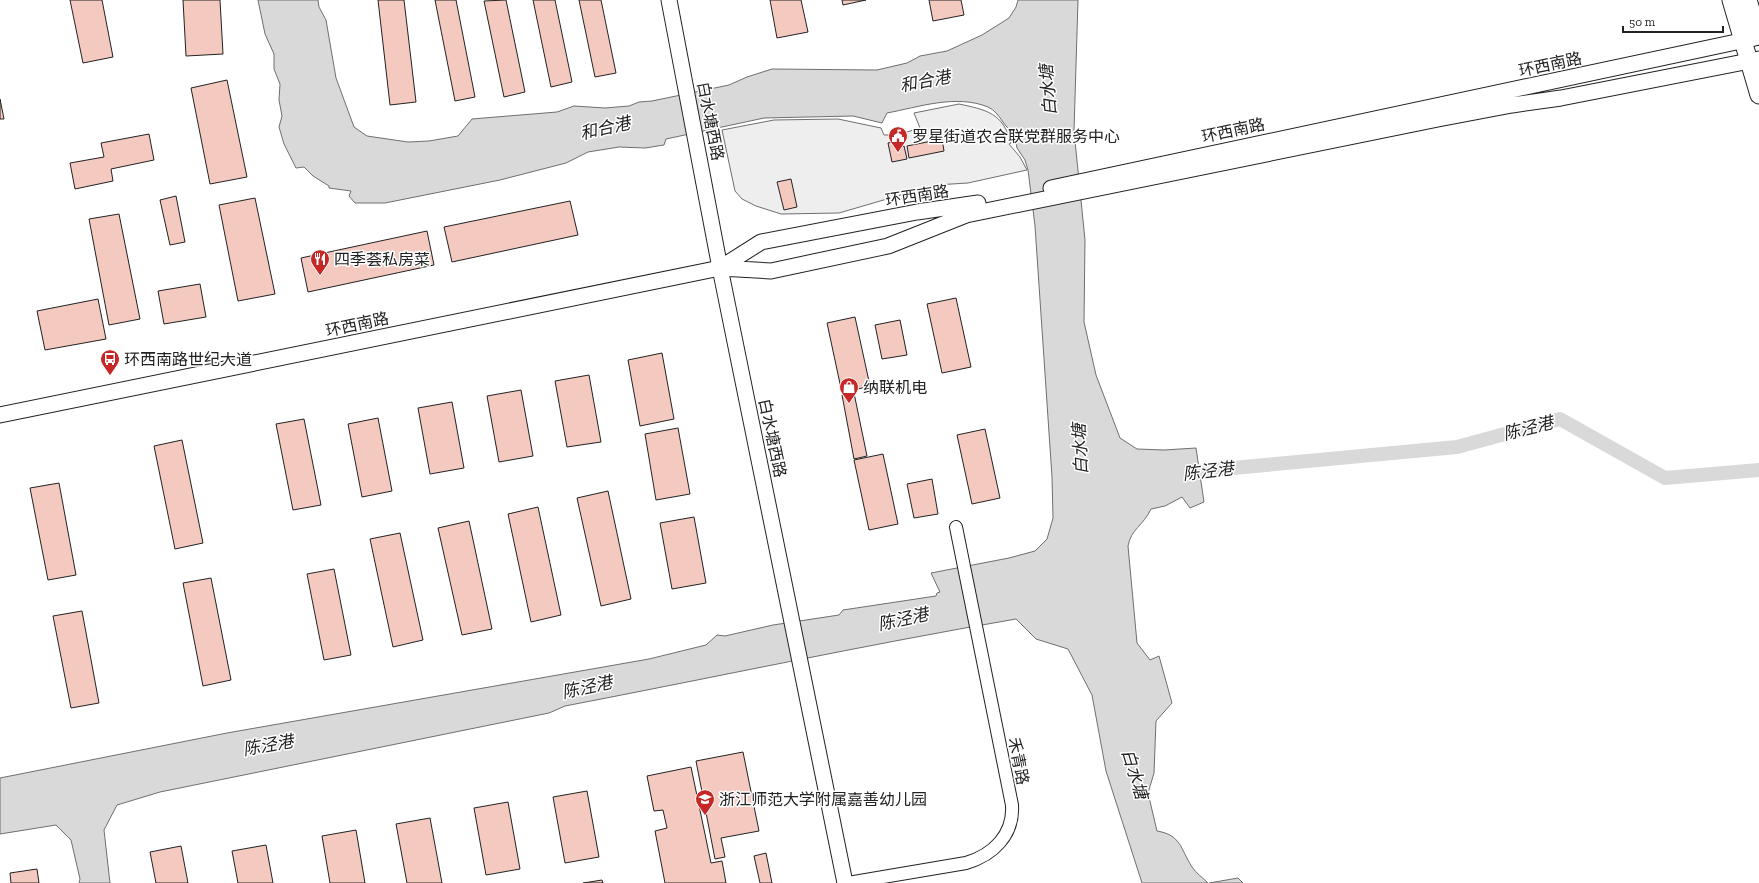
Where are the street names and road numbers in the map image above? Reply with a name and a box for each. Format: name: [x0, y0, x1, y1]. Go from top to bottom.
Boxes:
street label: 环西南路: [1517, 49, 1583, 80]
street label: 白水塘西路: [694, 80, 727, 162]
street label: 环西南路: [1200, 115, 1266, 146]
street label: 环西南路: [884, 181, 950, 210]
street label: 环西南路: [324, 309, 390, 340]
street label: 白水塘西路: [755, 397, 790, 479]
street label: 禾青路: [1005, 736, 1032, 786]

